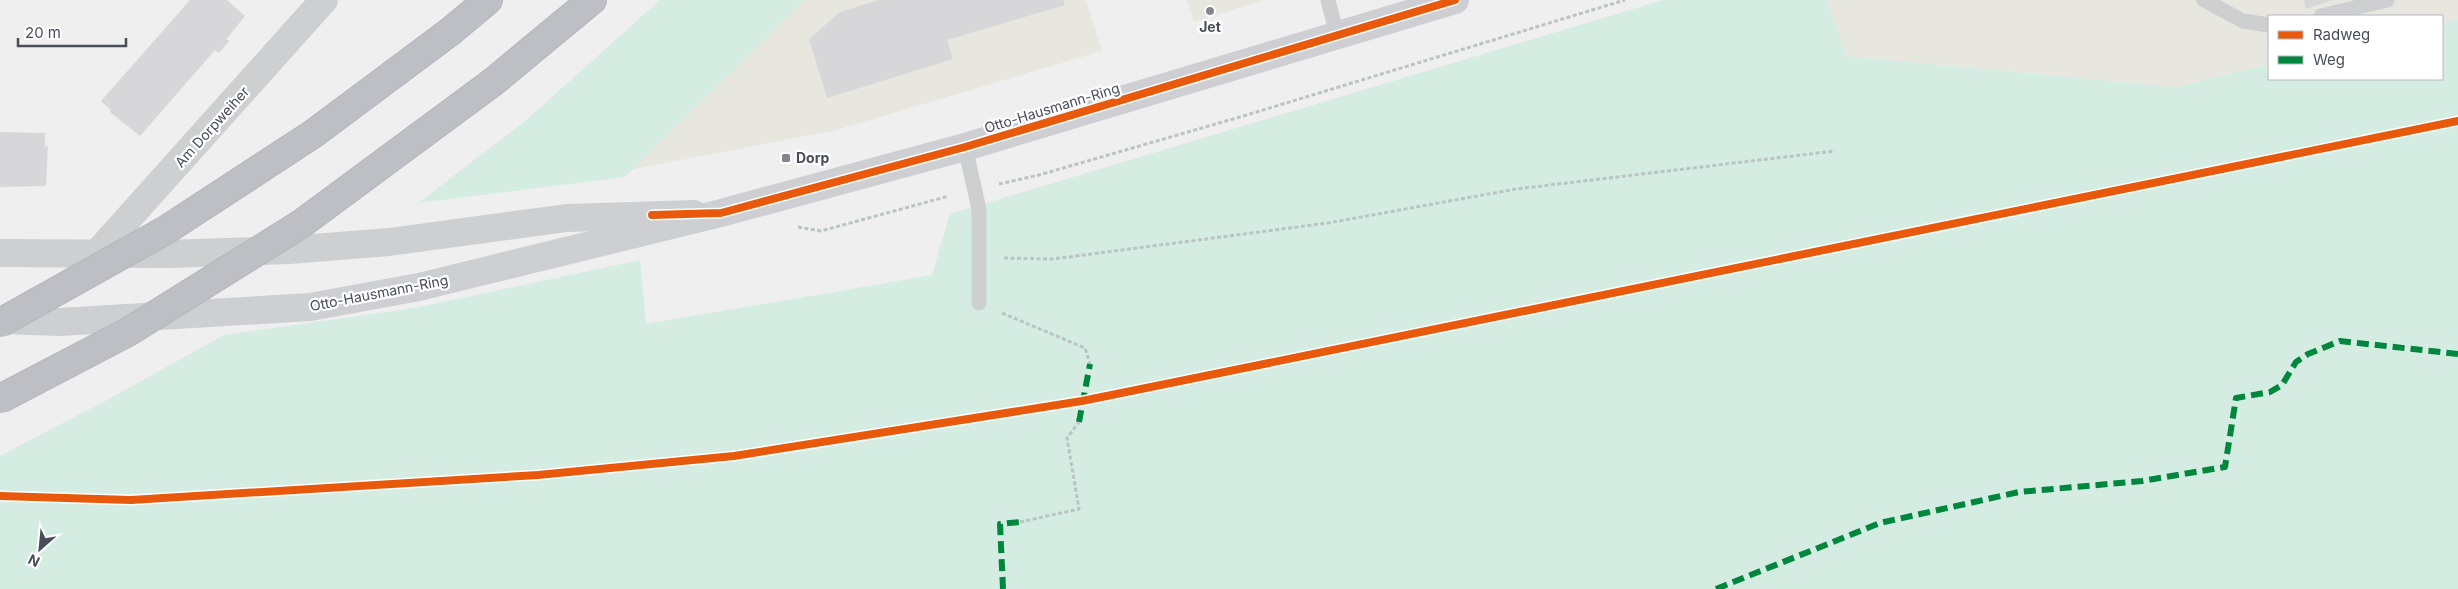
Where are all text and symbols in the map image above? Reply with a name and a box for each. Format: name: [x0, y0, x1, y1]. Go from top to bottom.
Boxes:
marker: Jet: [1204, 5, 1216, 17]
scale bar: [18, 15, 125, 47]
legend: [2268, 15, 2443, 80]
place label: Jet: [1199, 18, 1221, 35]
text: 20 m: [25, 23, 61, 42]
text: Radweg: [2313, 25, 2370, 44]
text: Weg: [2313, 50, 2345, 69]
street label: Otto-Hausmann-Ring: [982, 79, 1122, 136]
street label: Am Dorpweiher: [171, 83, 252, 170]
place label: Dorp: [796, 149, 830, 166]
marker: Dorp: [780, 152, 792, 164]
street label: Otto-Hausmann-Ring: [308, 271, 450, 314]
north arrow: [15, 524, 65, 574]
text: N: [25, 551, 42, 571]

